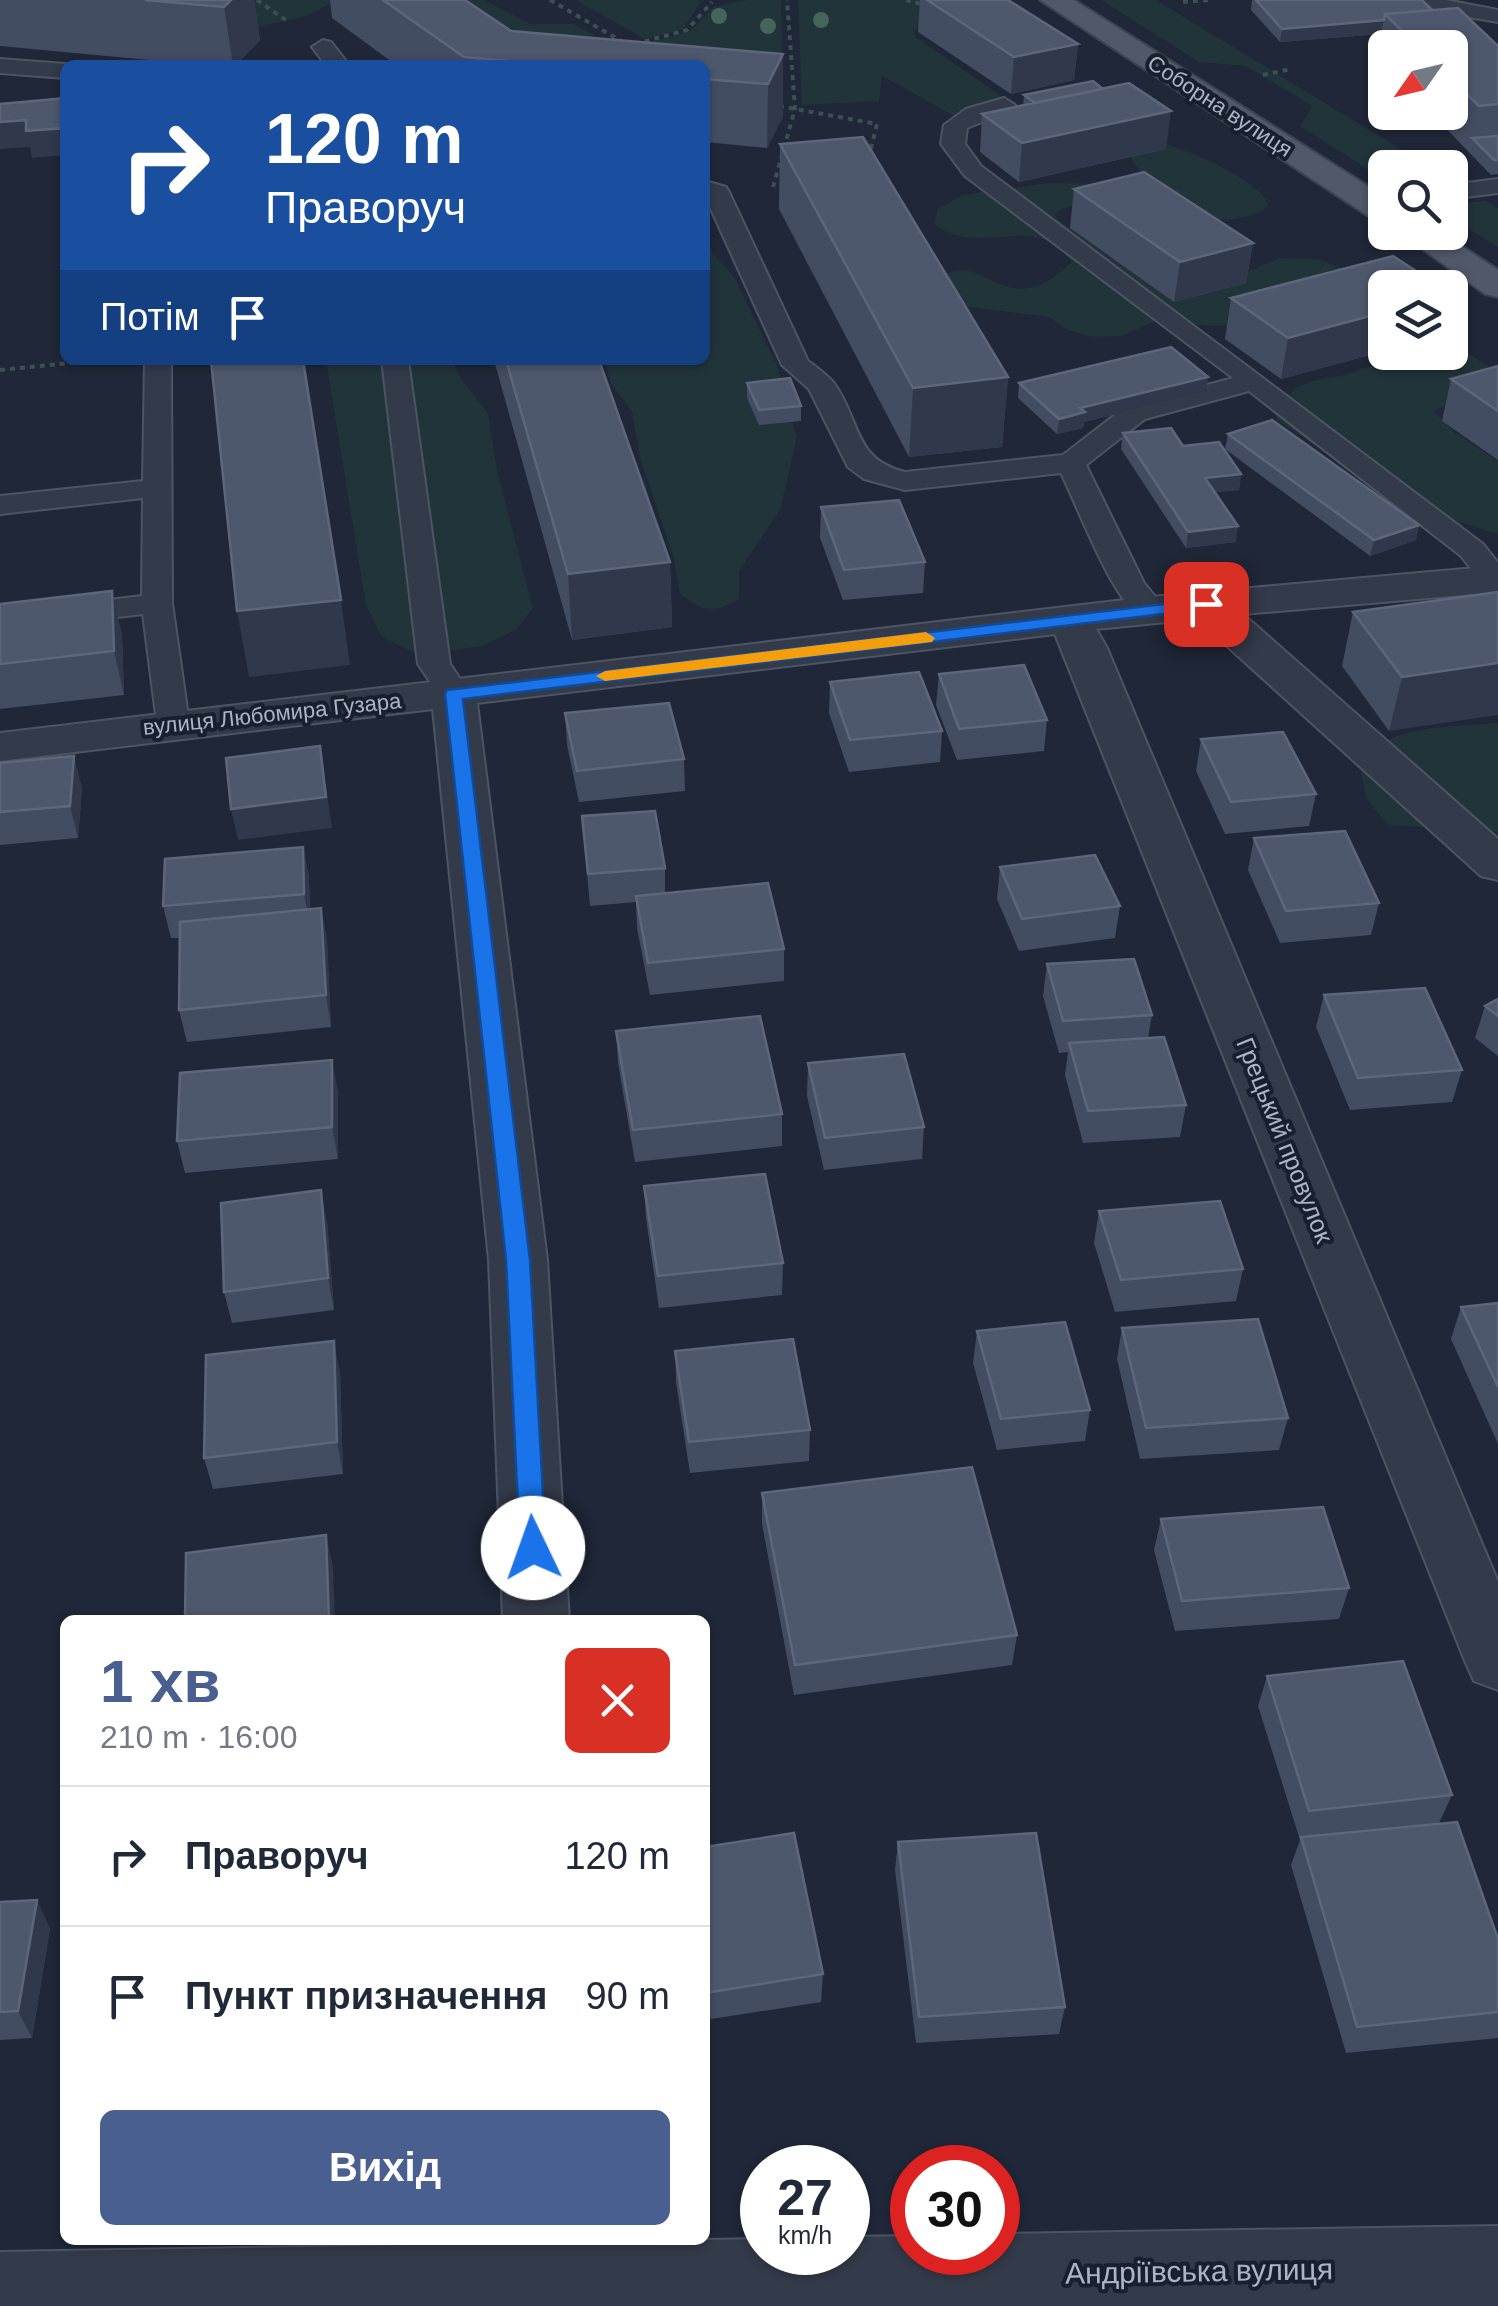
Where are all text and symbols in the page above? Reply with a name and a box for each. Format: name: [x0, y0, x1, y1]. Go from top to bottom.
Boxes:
north arrow: [1368, 30, 1468, 130]
map controls: [1368, 30, 1468, 370]
street label: Соборна вулиця: [1143, 50, 1297, 162]
icon: right: [100, 100, 230, 230]
text: 120 m: [265, 100, 463, 178]
button: search: [1368, 150, 1468, 250]
text: Праворуч: [265, 182, 466, 233]
button: layers: [1368, 270, 1468, 370]
icon: arrive: [220, 290, 275, 345]
text: Потім: [100, 296, 200, 338]
pin: [1164, 562, 1249, 647]
icon: arrive: [1179, 577, 1234, 632]
street label: вулиця Любомира Гузара: [142, 688, 403, 740]
street label: Грецький провулок: [1231, 1033, 1339, 1248]
position arrow: [481, 1496, 585, 1600]
text: 1 хв: [100, 1648, 220, 1715]
button: close: [565, 1648, 670, 1753]
text: 210 m · 16:00: [100, 1719, 297, 1755]
icon: right: [100, 1829, 155, 1884]
text: Праворуч: [185, 1835, 369, 1877]
text: 120 m: [564, 1835, 670, 1877]
icon: arrive: [100, 1969, 155, 2024]
text: Пункт призначення: [185, 1975, 547, 2017]
text: 90 m: [586, 1975, 670, 2017]
button: Вихід: [100, 2110, 670, 2225]
speed limit sign: 30: [890, 2145, 1020, 2275]
text: 27: [777, 2170, 833, 2226]
text: km/h: [778, 2221, 832, 2249]
street label: Андріївська вулиця: [1065, 2252, 1333, 2290]

